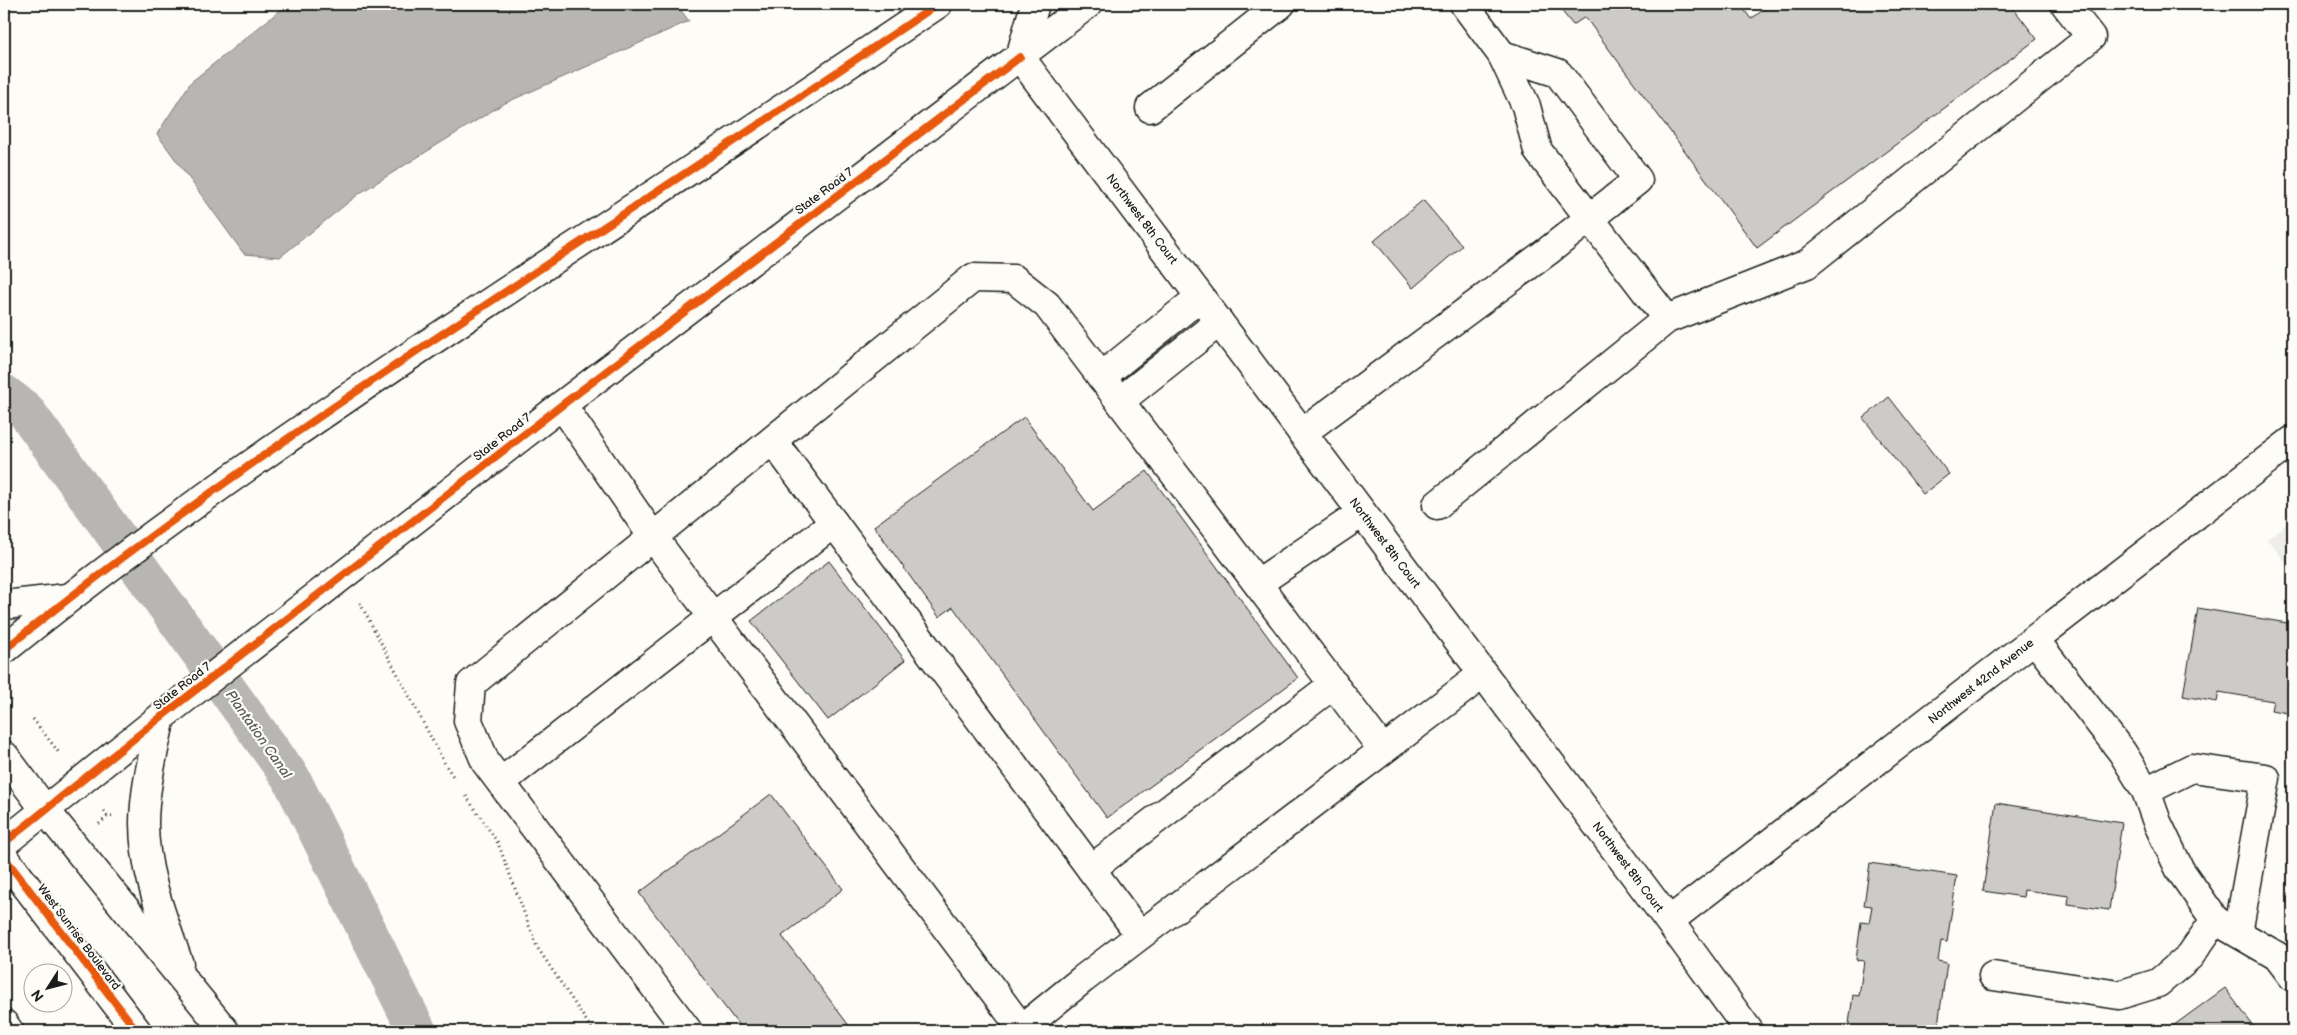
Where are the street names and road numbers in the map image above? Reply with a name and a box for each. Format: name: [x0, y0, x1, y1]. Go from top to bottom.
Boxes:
street label: State Road 7: [792, 165, 856, 218]
street label: Northwest 8th Court: [1103, 171, 1181, 268]
street label: State Road 7: [471, 410, 534, 465]
street label: Northwest 8th Court: [1346, 495, 1424, 592]
street label: Northwest 42nd Avenue: [1925, 635, 2037, 727]
street label: State Road 7: [151, 659, 214, 714]
street label: Northwest 8th Court: [1589, 819, 1667, 916]
street label: West Sunrise Boulevard: [34, 881, 123, 993]

